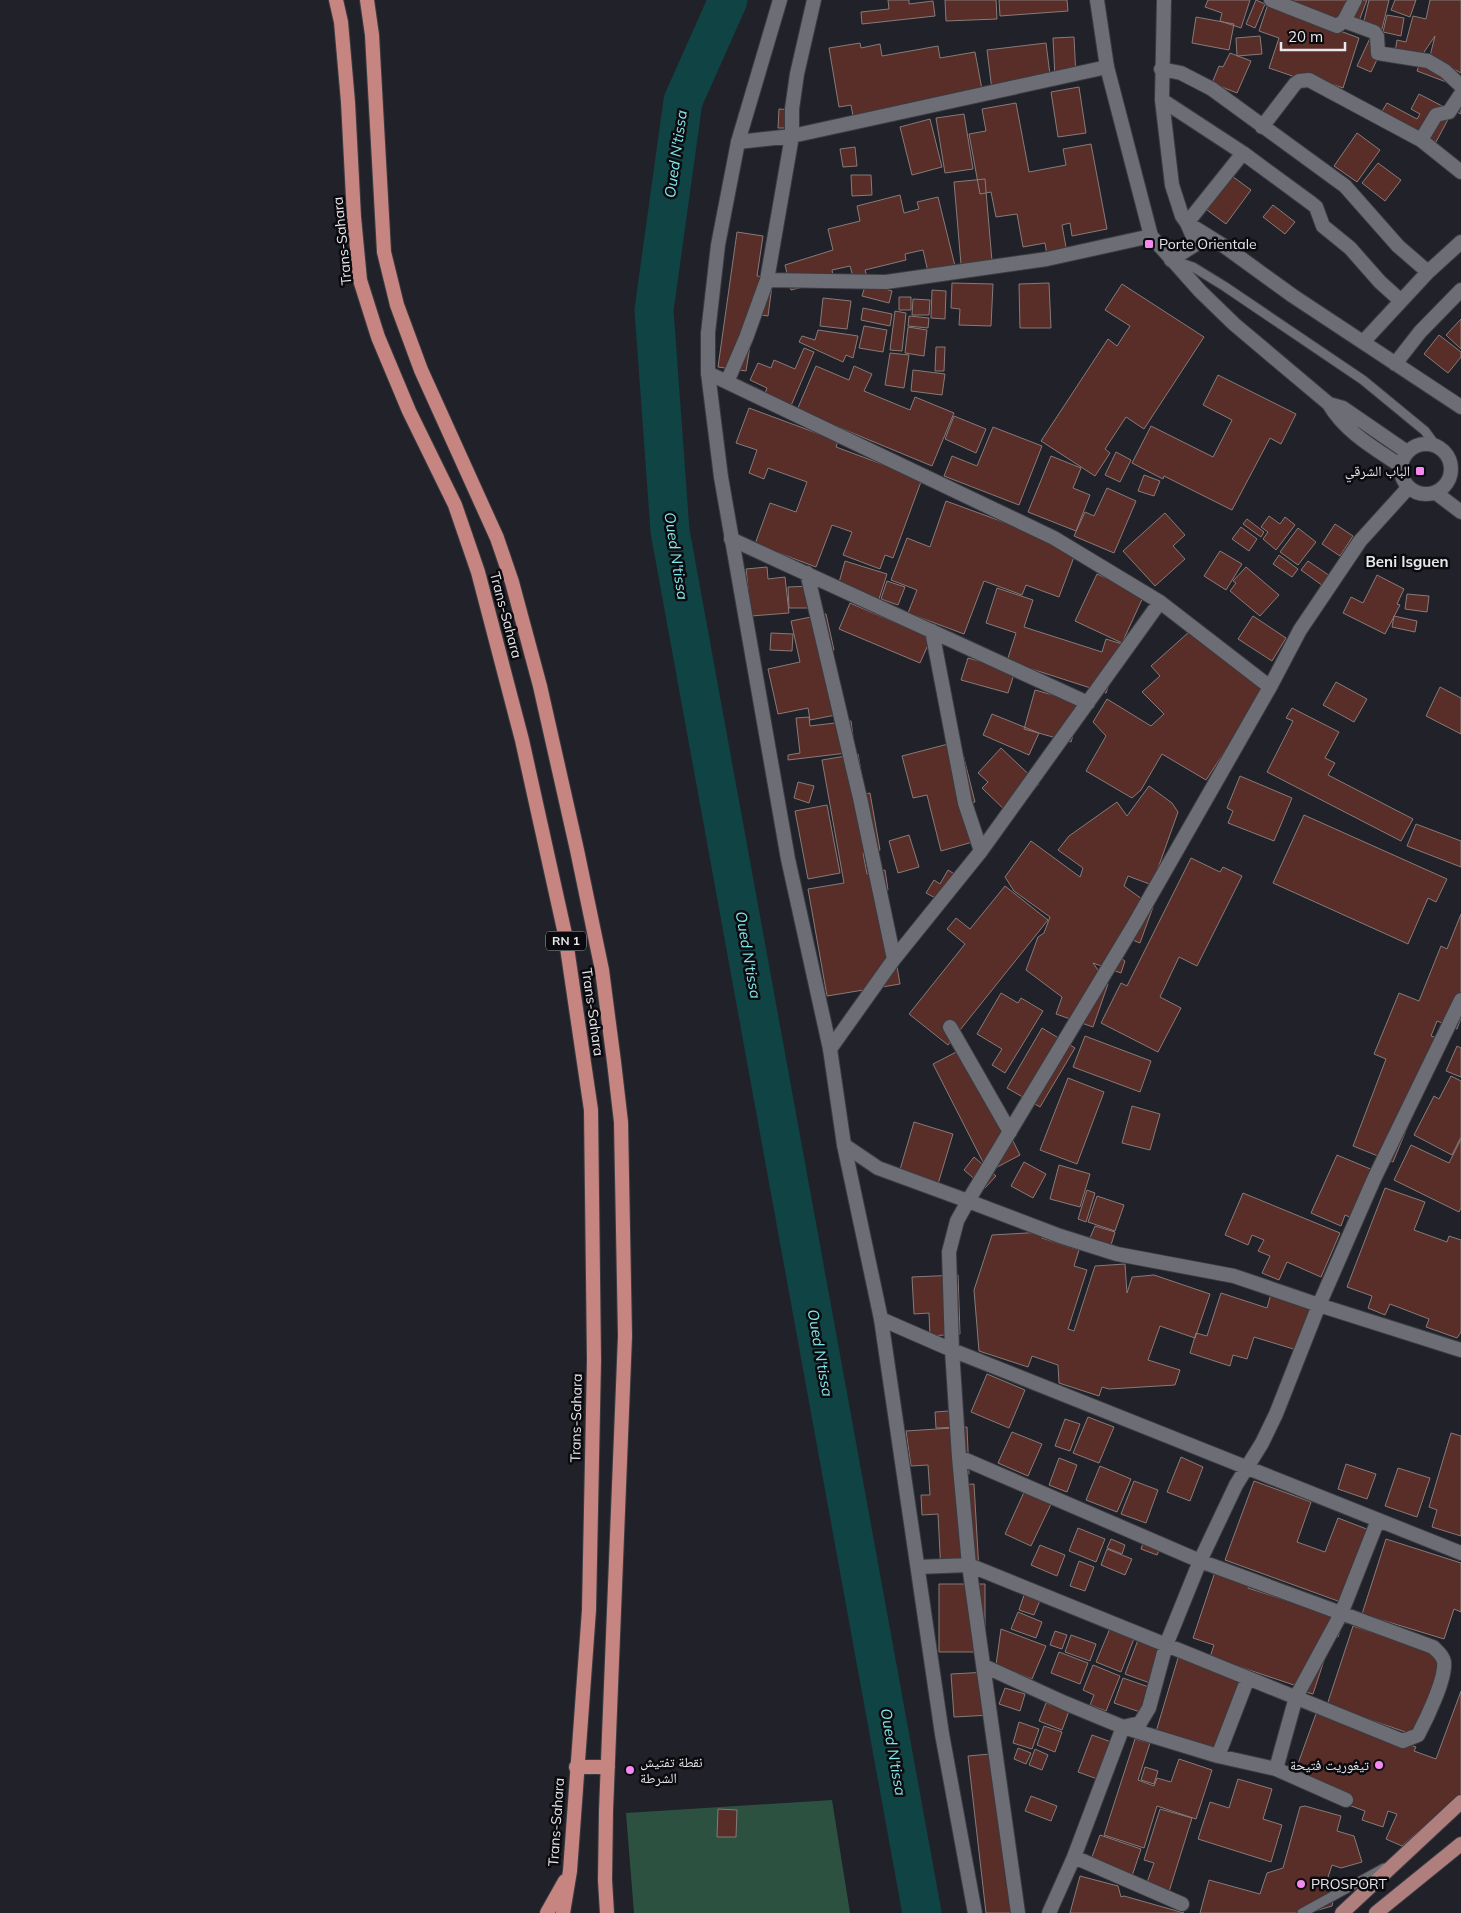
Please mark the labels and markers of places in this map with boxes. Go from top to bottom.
place label: Porte Orientale [1159,235,1257,253]
marker: Porte Orientale [1143,238,1155,250]
place label: الباب الشرقي [1345,462,1410,483]
marker: الباب الشرقي [1414,465,1426,477]
place label: نقطة تفتيش الشرطة [640,1753,703,1787]
place label: تيغوريت فتيحة [1290,1756,1369,1774]
marker: تيغوريت فتيحة [1373,1759,1385,1771]
marker: نقطة تفتيش الشرطة [624,1764,636,1776]
place label: PROSPORT [1311,1875,1387,1893]
marker: PROSPORT [1295,1878,1307,1890]

